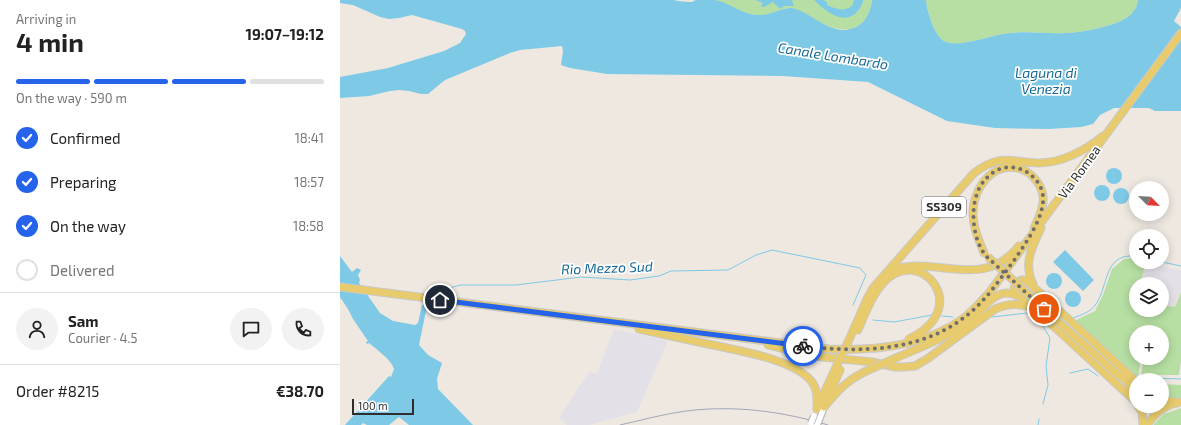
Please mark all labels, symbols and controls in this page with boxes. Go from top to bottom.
text: Arriving in [16,11,76,27]
text: 19:07–19:12 [245,25,324,43]
text: 4 min [16,26,84,57]
water label: Canale Lombardo [777,38,889,73]
water label: Laguna di Venezia [1015,64,1077,97]
text: On the way · 590 m [16,90,127,106]
icon: check [16,127,38,149]
text: Confirmed [50,129,121,147]
text: 18:41 [295,130,324,146]
street label: Via Romea [1054,142,1104,202]
icon: check [16,171,38,193]
text: Preparing [50,173,116,191]
text: 18:57 [294,174,324,190]
north arrow [1129,181,1169,221]
map controls [1129,181,1169,413]
road number: SS309 [922,197,966,217]
icon: check [16,215,38,237]
text: On the way [50,217,126,235]
text: 18:58 [293,218,324,234]
button: locate [1129,229,1169,269]
water label: Rio Mezzo Sud [561,257,653,278]
text: Delivered [50,261,115,279]
button: layers [1129,277,1169,317]
pin [423,283,457,317]
icon: home [429,289,451,311]
pin [1027,292,1061,326]
icon: bag [1033,298,1055,320]
button: person [16,308,58,350]
button: chat [230,308,272,350]
button: phone [282,308,324,350]
text: Sam [68,312,99,330]
button: + [1129,325,1169,365]
courier [783,326,823,366]
text: Courier · 4.5 [68,330,137,346]
icon: bike [792,335,814,357]
button: − [1129,373,1169,413]
text: Order #8215 [16,382,99,400]
text: €38.70 [276,382,324,400]
scale bar [352,397,414,416]
text: 100 m [358,399,388,412]

